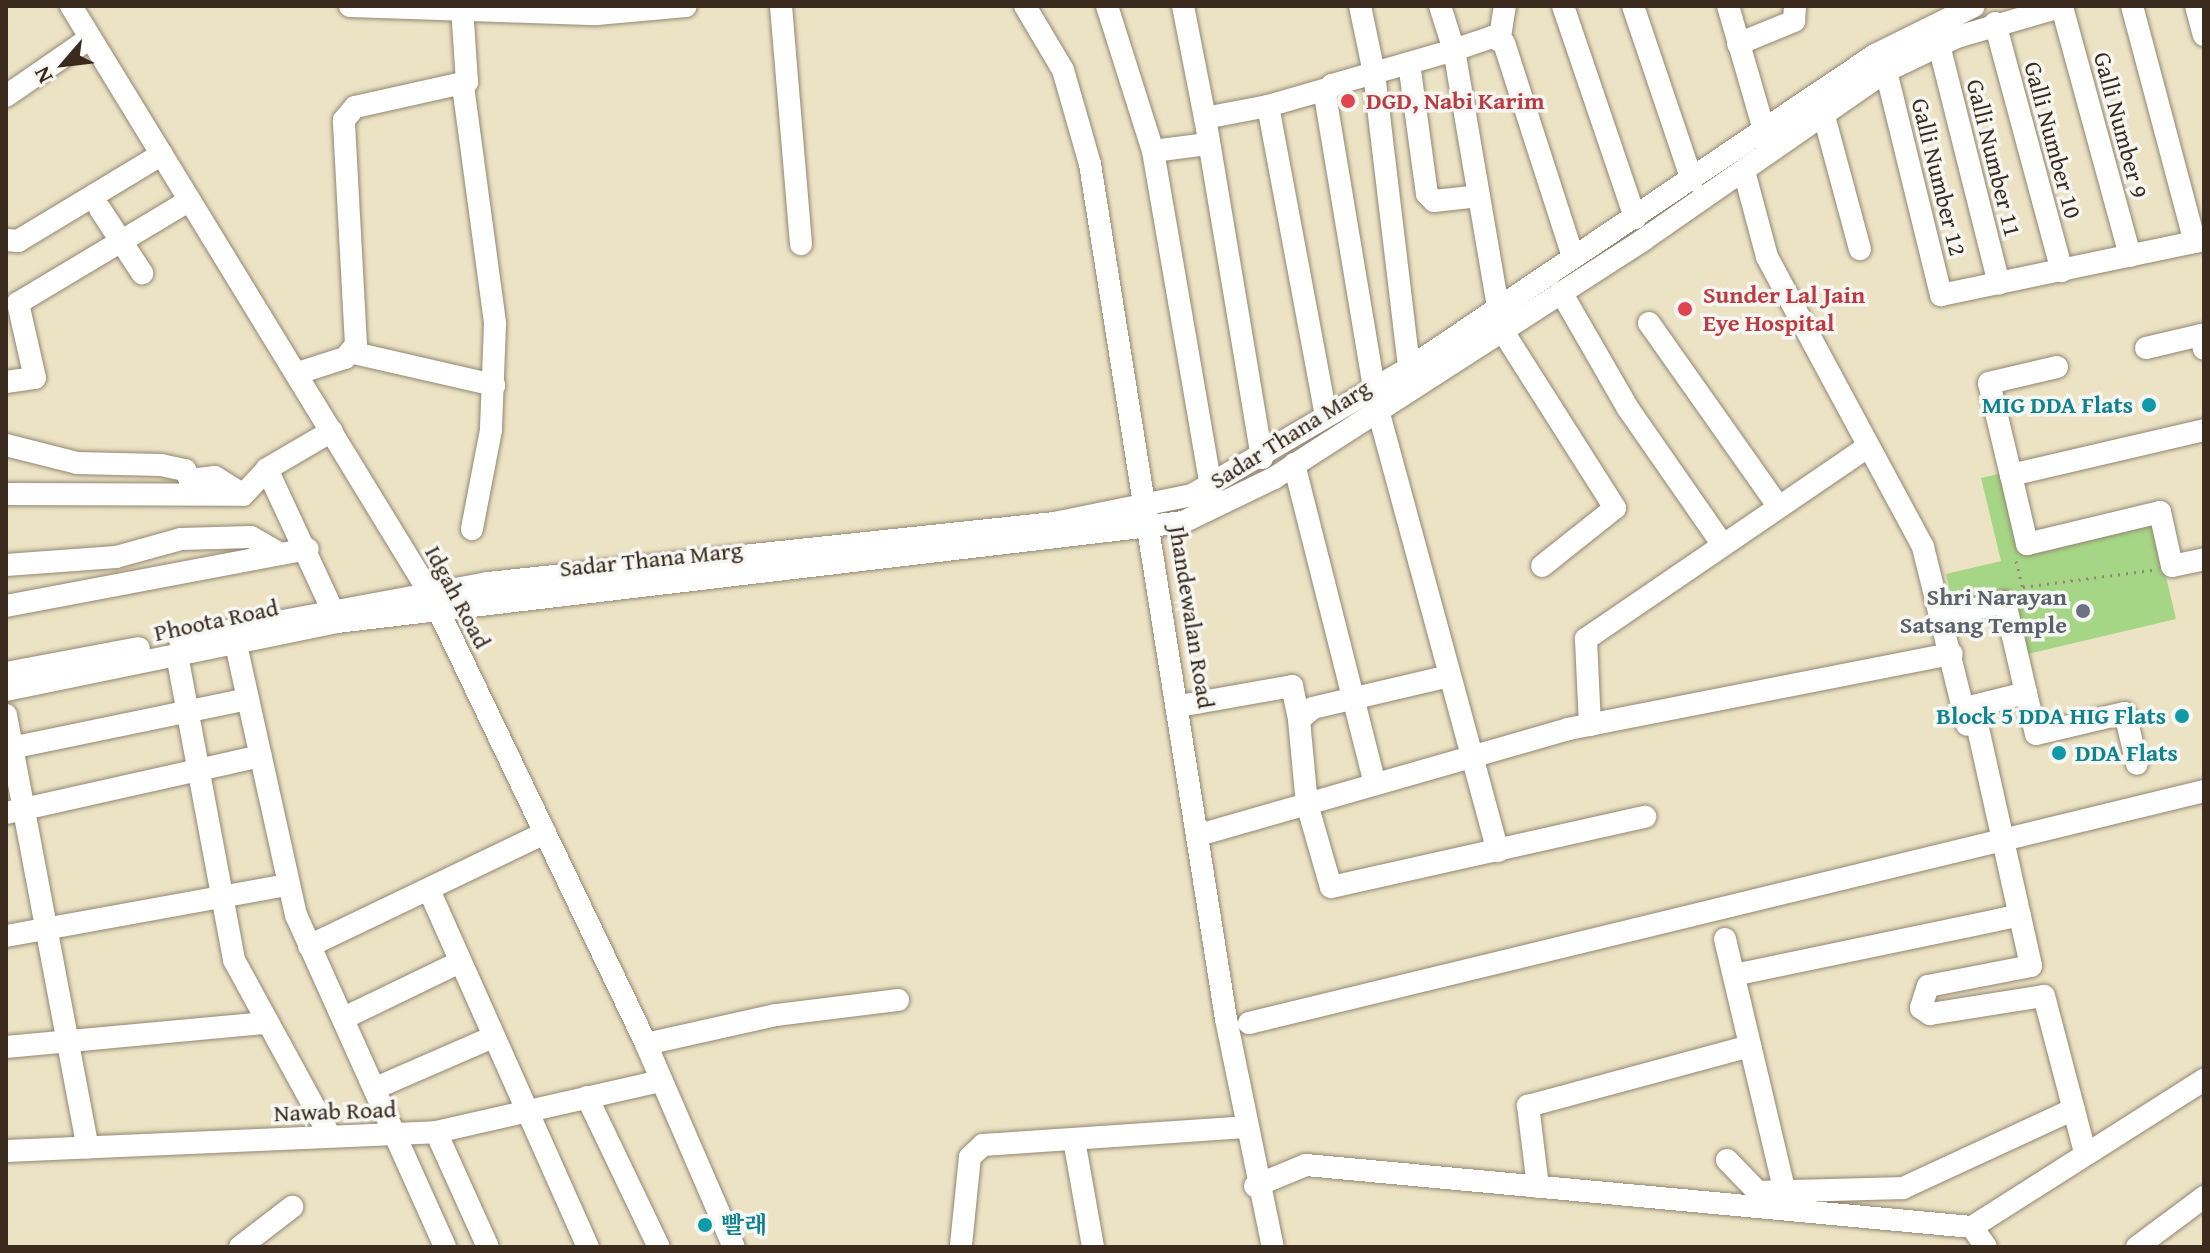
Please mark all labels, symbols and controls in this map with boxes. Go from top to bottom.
north arrow [24,24,104,104]
street label: Galli Number 9 [2088,49,2154,201]
street label: Galli Number 10 [2018,58,2088,222]
text: N [25,61,60,89]
street label: Galli Number 11 [1961,76,2027,240]
place label: DGD, Nabi Karim [1366,87,1545,115]
marker: DGD, Nabi Karim [1337,90,1359,112]
street label: Galli Number 12 [1906,95,1972,259]
place label: Sunder Lal Jain Eye Hospital [1703,281,1865,337]
marker: Sunder Lal Jain Eye Hospital [1674,298,1696,320]
street label: Sadar Thana Marg [1205,373,1375,495]
place label: MIG DDA Flats [1982,391,2133,419]
marker: MIG DDA Flats [2140,396,2158,414]
street label: Jhandewalan Road [1163,523,1221,711]
street label: Sadar Thana Marg [558,535,744,583]
street label: Idgah Road [419,541,497,653]
place label: Shri Narayan Satsang Temple [1900,583,2067,639]
street label: Phoota Road [151,593,281,647]
marker: Shri Narayan Satsang Temple [2074,602,2092,620]
place label: Block 5 DDA HIG Flats [1936,702,2166,730]
marker: Block 5 DDA HIG Flats [2173,707,2191,725]
place label: DDA Flats [2075,739,2178,767]
marker: DDA Flats [2050,744,2068,762]
street label: Nawab Road [273,1094,397,1128]
place label: 빨래 [721,1211,767,1239]
marker: 빨래 [696,1216,714,1234]

